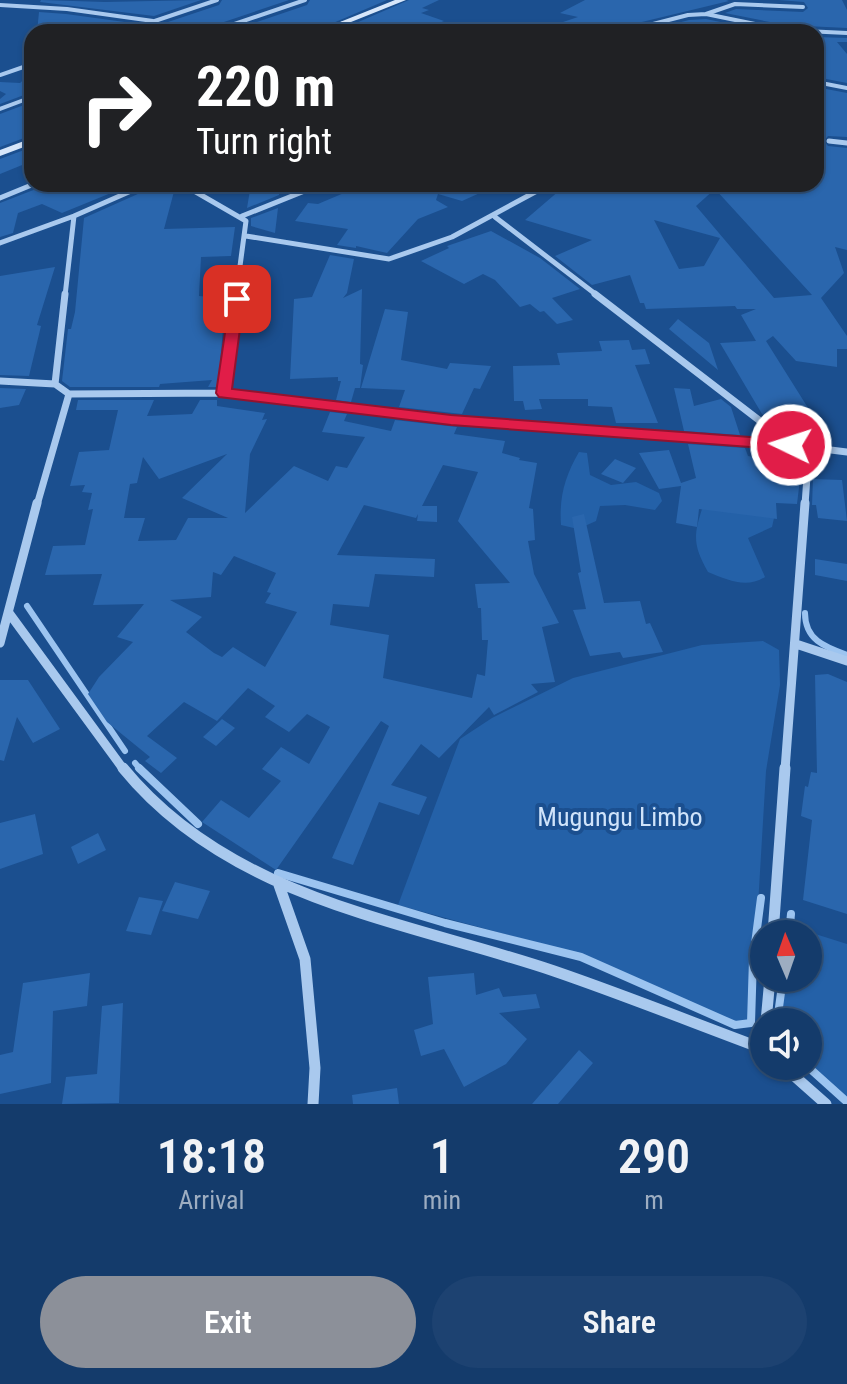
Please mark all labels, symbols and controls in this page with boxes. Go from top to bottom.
text: 220 m [196,54,335,120]
icon: right [64,56,168,160]
text: Turn right [196,121,332,163]
pin [203,265,271,333]
icon: arrive [215,277,259,321]
position arrow [749,403,833,487]
park label: Mugungu Limbo [537,802,703,832]
north arrow [750,920,822,992]
map controls [750,920,822,1080]
button: sound [750,1008,822,1080]
text: 18:18 [157,1128,266,1185]
text: 1 [430,1128,454,1185]
text: 290 [618,1128,690,1185]
text: Arrival [178,1185,245,1215]
text: min [423,1185,461,1215]
text: m [644,1185,664,1215]
button: Exit [40,1276,416,1368]
button: Share [432,1276,807,1368]

